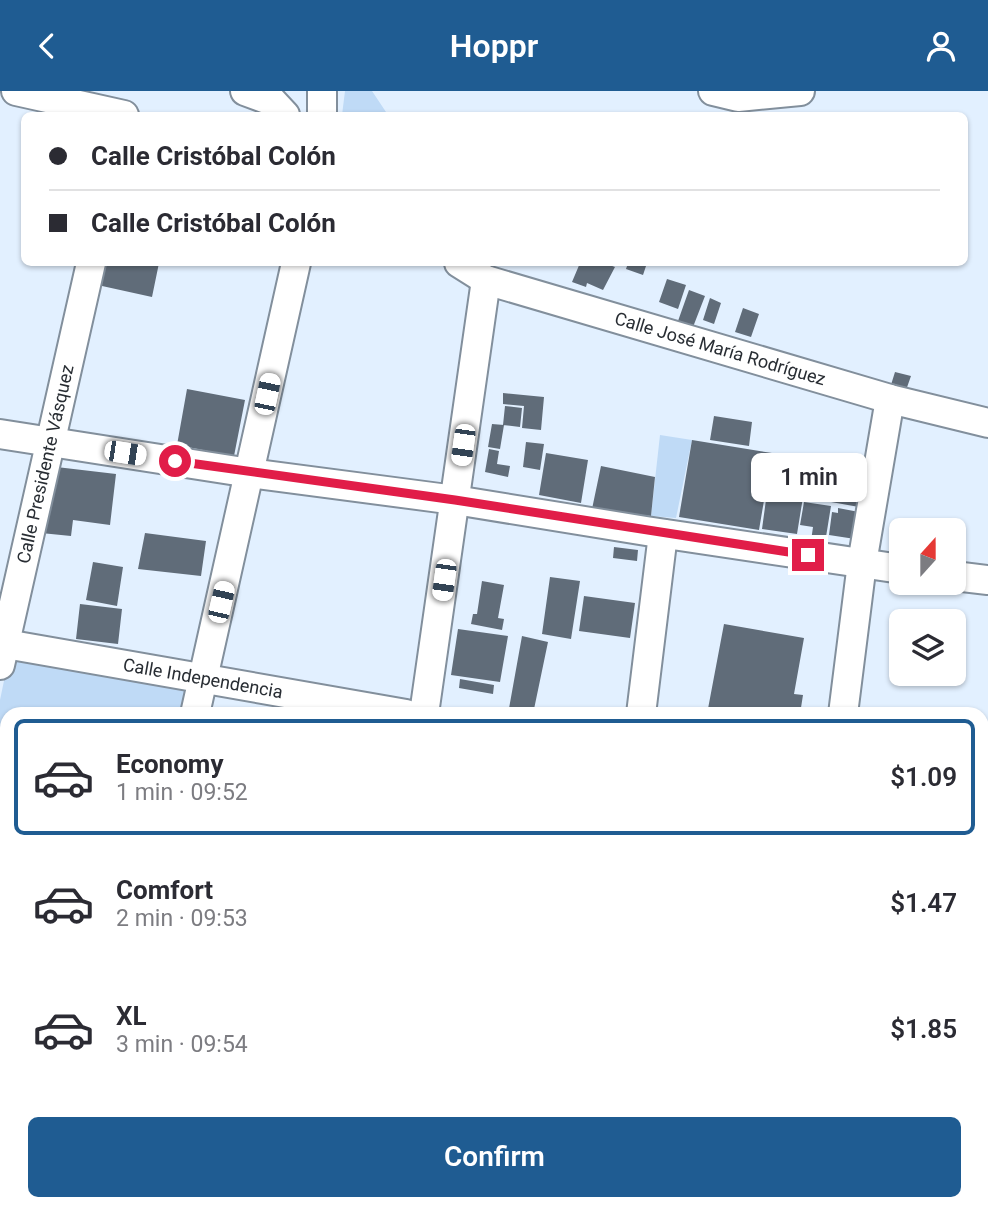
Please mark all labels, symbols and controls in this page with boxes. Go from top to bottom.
icon: back [28,27,66,65]
text: Hoppr [450,27,538,65]
icon: person [922,27,960,65]
text: Calle Cristóbal Colón [91,141,336,171]
text: Calle Cristóbal Colón [91,208,336,238]
street label: Calle José María Rodríguez [612,308,828,389]
street label: Calle Presidente Vásquez [12,362,78,565]
car [253,371,282,417]
car [450,423,477,467]
car [103,439,148,467]
route start [159,445,191,477]
callout: 1 min [750,454,866,503]
text: 1 min [780,464,838,491]
north arrow [889,518,966,595]
map controls [889,518,966,686]
route end [792,539,824,571]
car [431,558,458,602]
car [207,579,236,625]
button: layers [889,609,966,686]
street label: Calle Independencia [122,654,284,702]
icon: car [32,746,95,809]
text: Economy [116,749,223,779]
text: $1.09 [890,762,957,792]
text: 1 min · 09:52 [116,779,248,806]
icon: car [32,872,95,935]
text: Comfort [116,875,213,905]
text: $1.47 [890,888,957,918]
text: 2 min · 09:53 [116,905,248,932]
icon: car [32,998,95,1061]
text: XL [116,1001,147,1031]
text: $1.85 [890,1014,957,1044]
text: 3 min · 09:54 [116,1031,248,1058]
button: Confirm [28,1117,961,1197]

